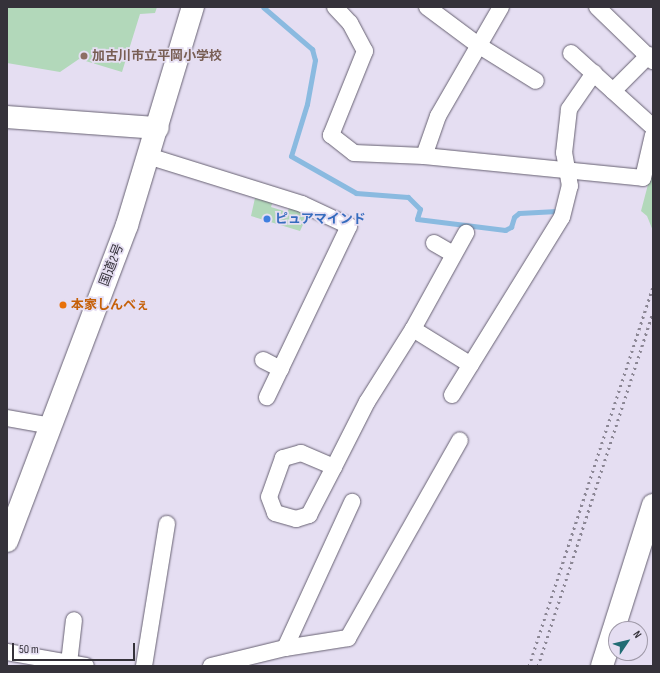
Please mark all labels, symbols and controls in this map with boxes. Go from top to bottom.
place label: 加古川市立平岡小学校 [92,48,222,64]
marker: 加古川市立平岡小学校 [79,51,89,61]
place label: ピュアマインド [275,211,366,227]
marker: ピュアマインド [262,214,272,224]
street label: 国道2号 [97,241,127,289]
place label: 本家しんべぇ [71,297,149,313]
marker: 本家しんべぇ [58,300,68,310]
north arrow [608,621,648,661]
text: N [630,628,644,641]
scale bar [14,635,137,661]
text: 50 m [19,642,39,657]

